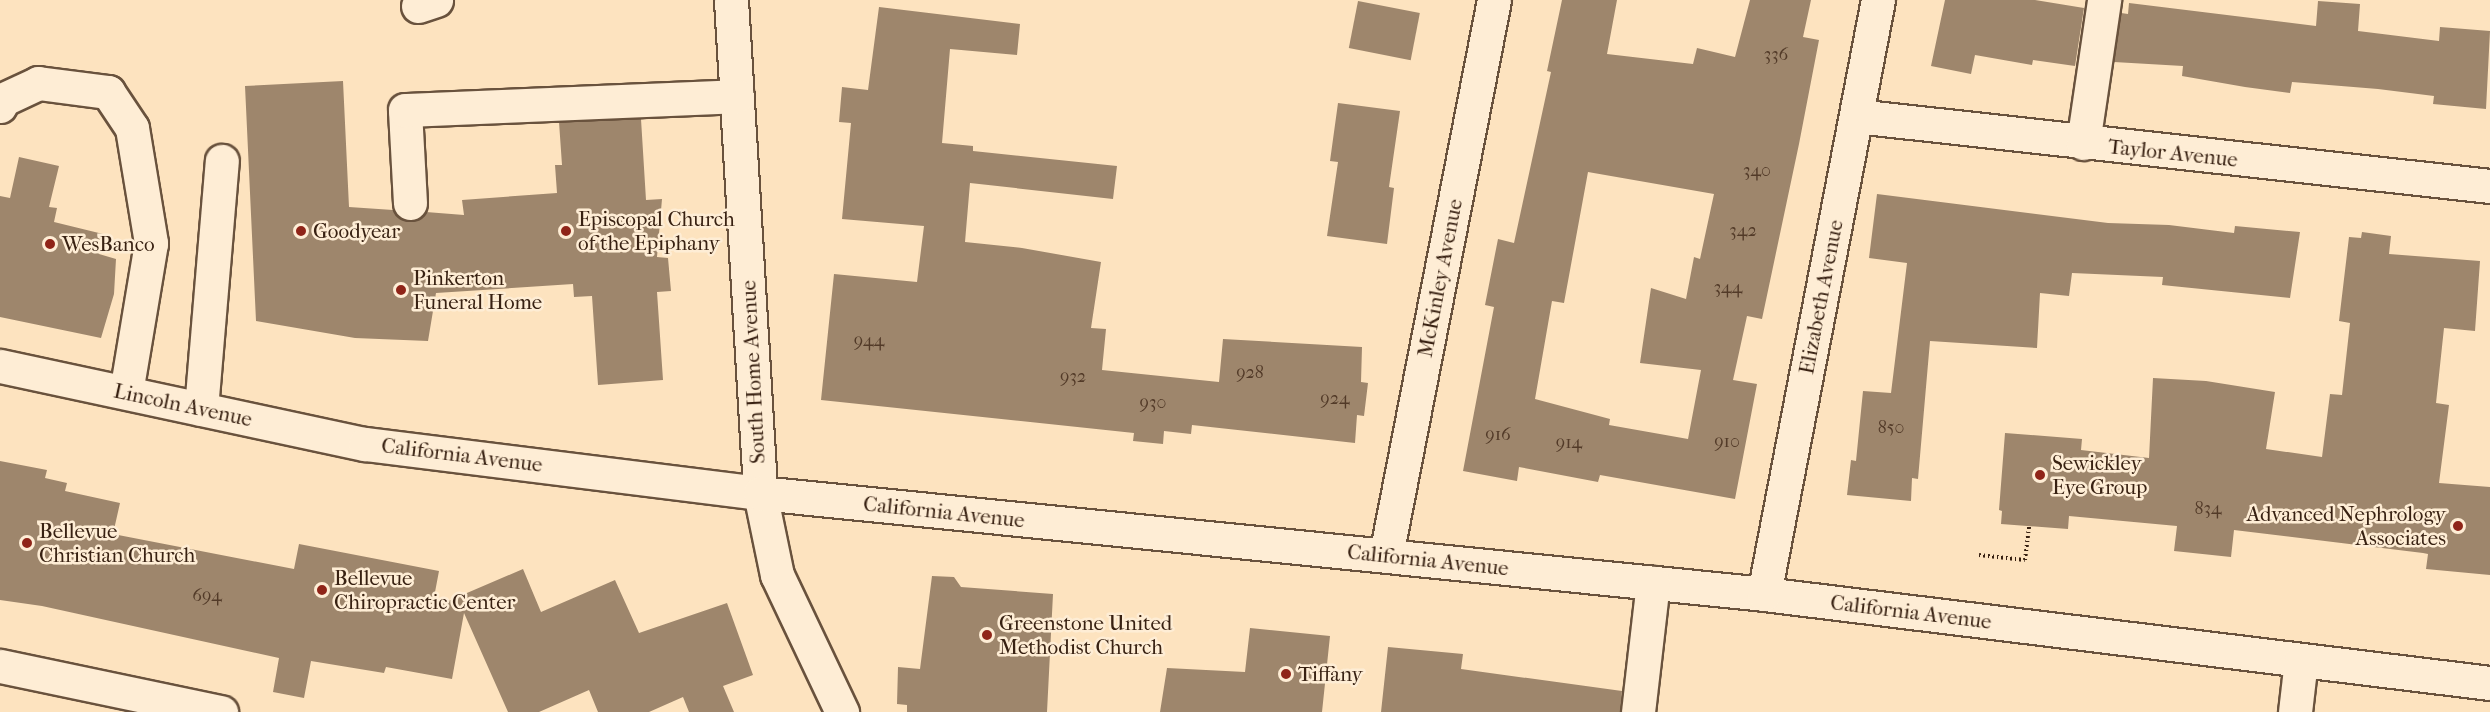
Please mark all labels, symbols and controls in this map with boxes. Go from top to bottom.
house number: 336 [1764,44,1788,66]
street label: Taylor Avenue [2107,134,2239,172]
house number: 340 [1743,160,1771,182]
street label: McKinley Avenue [1412,197,1468,359]
place label: Episcopal Church of the Epiphany [578,206,735,256]
place label: Goodyear [313,218,400,244]
street label: Elizabeth Avenue [1794,218,1848,376]
house number: 342 [1729,220,1757,242]
marker: Goodyear [294,224,308,238]
marker: Episcopal Church of the Epiphany [559,224,573,238]
place label: WesBanco [62,231,155,257]
marker: WesBanco [43,237,57,251]
place label: Pinkerton Funeral Home [413,265,542,315]
house number: 344 [1714,277,1742,299]
street label: South Home Avenue [736,280,770,464]
marker: Pinkerton Funeral Home [394,283,408,297]
house number: 944 [854,330,884,352]
house number: 928 [1236,362,1264,384]
house number: 932 [1060,366,1086,388]
street label: Lincoln Avenue [111,378,255,432]
house number: 924 [1320,388,1350,410]
house number: 930 [1140,392,1166,414]
house number: 850 [1878,417,1904,439]
house number: 916 [1485,424,1511,446]
house number: 910 [1714,431,1740,453]
house number: 914 [1556,432,1582,454]
street label: California Avenue [380,433,544,477]
place label: Sewickley Eye Group [2052,450,2147,500]
marker: Sewickley Eye Group [2033,468,2047,482]
street label: California Avenue [862,491,1026,533]
house number: 834 [2194,498,2222,520]
place label: Advanced Nephrology Associates [2246,501,2446,551]
place label: Bellevue Christian Church [39,518,195,568]
marker: Advanced Nephrology Associates [2451,519,2465,533]
marker: Bellevue Christian Church [20,536,34,550]
street label: California Avenue [1346,539,1510,581]
place label: Bellevue Chiropractic Center [334,565,515,615]
marker: Bellevue Chiropractic Center [315,583,329,597]
house number: 694 [192,585,222,607]
street label: California Avenue [1829,590,1993,634]
place label: Greenstone United Methodist Church [999,610,1172,660]
marker: Greenstone United Methodist Church [980,628,994,642]
place label: Tiffany [1298,661,1363,687]
marker: Tiffany [1279,667,1293,681]

